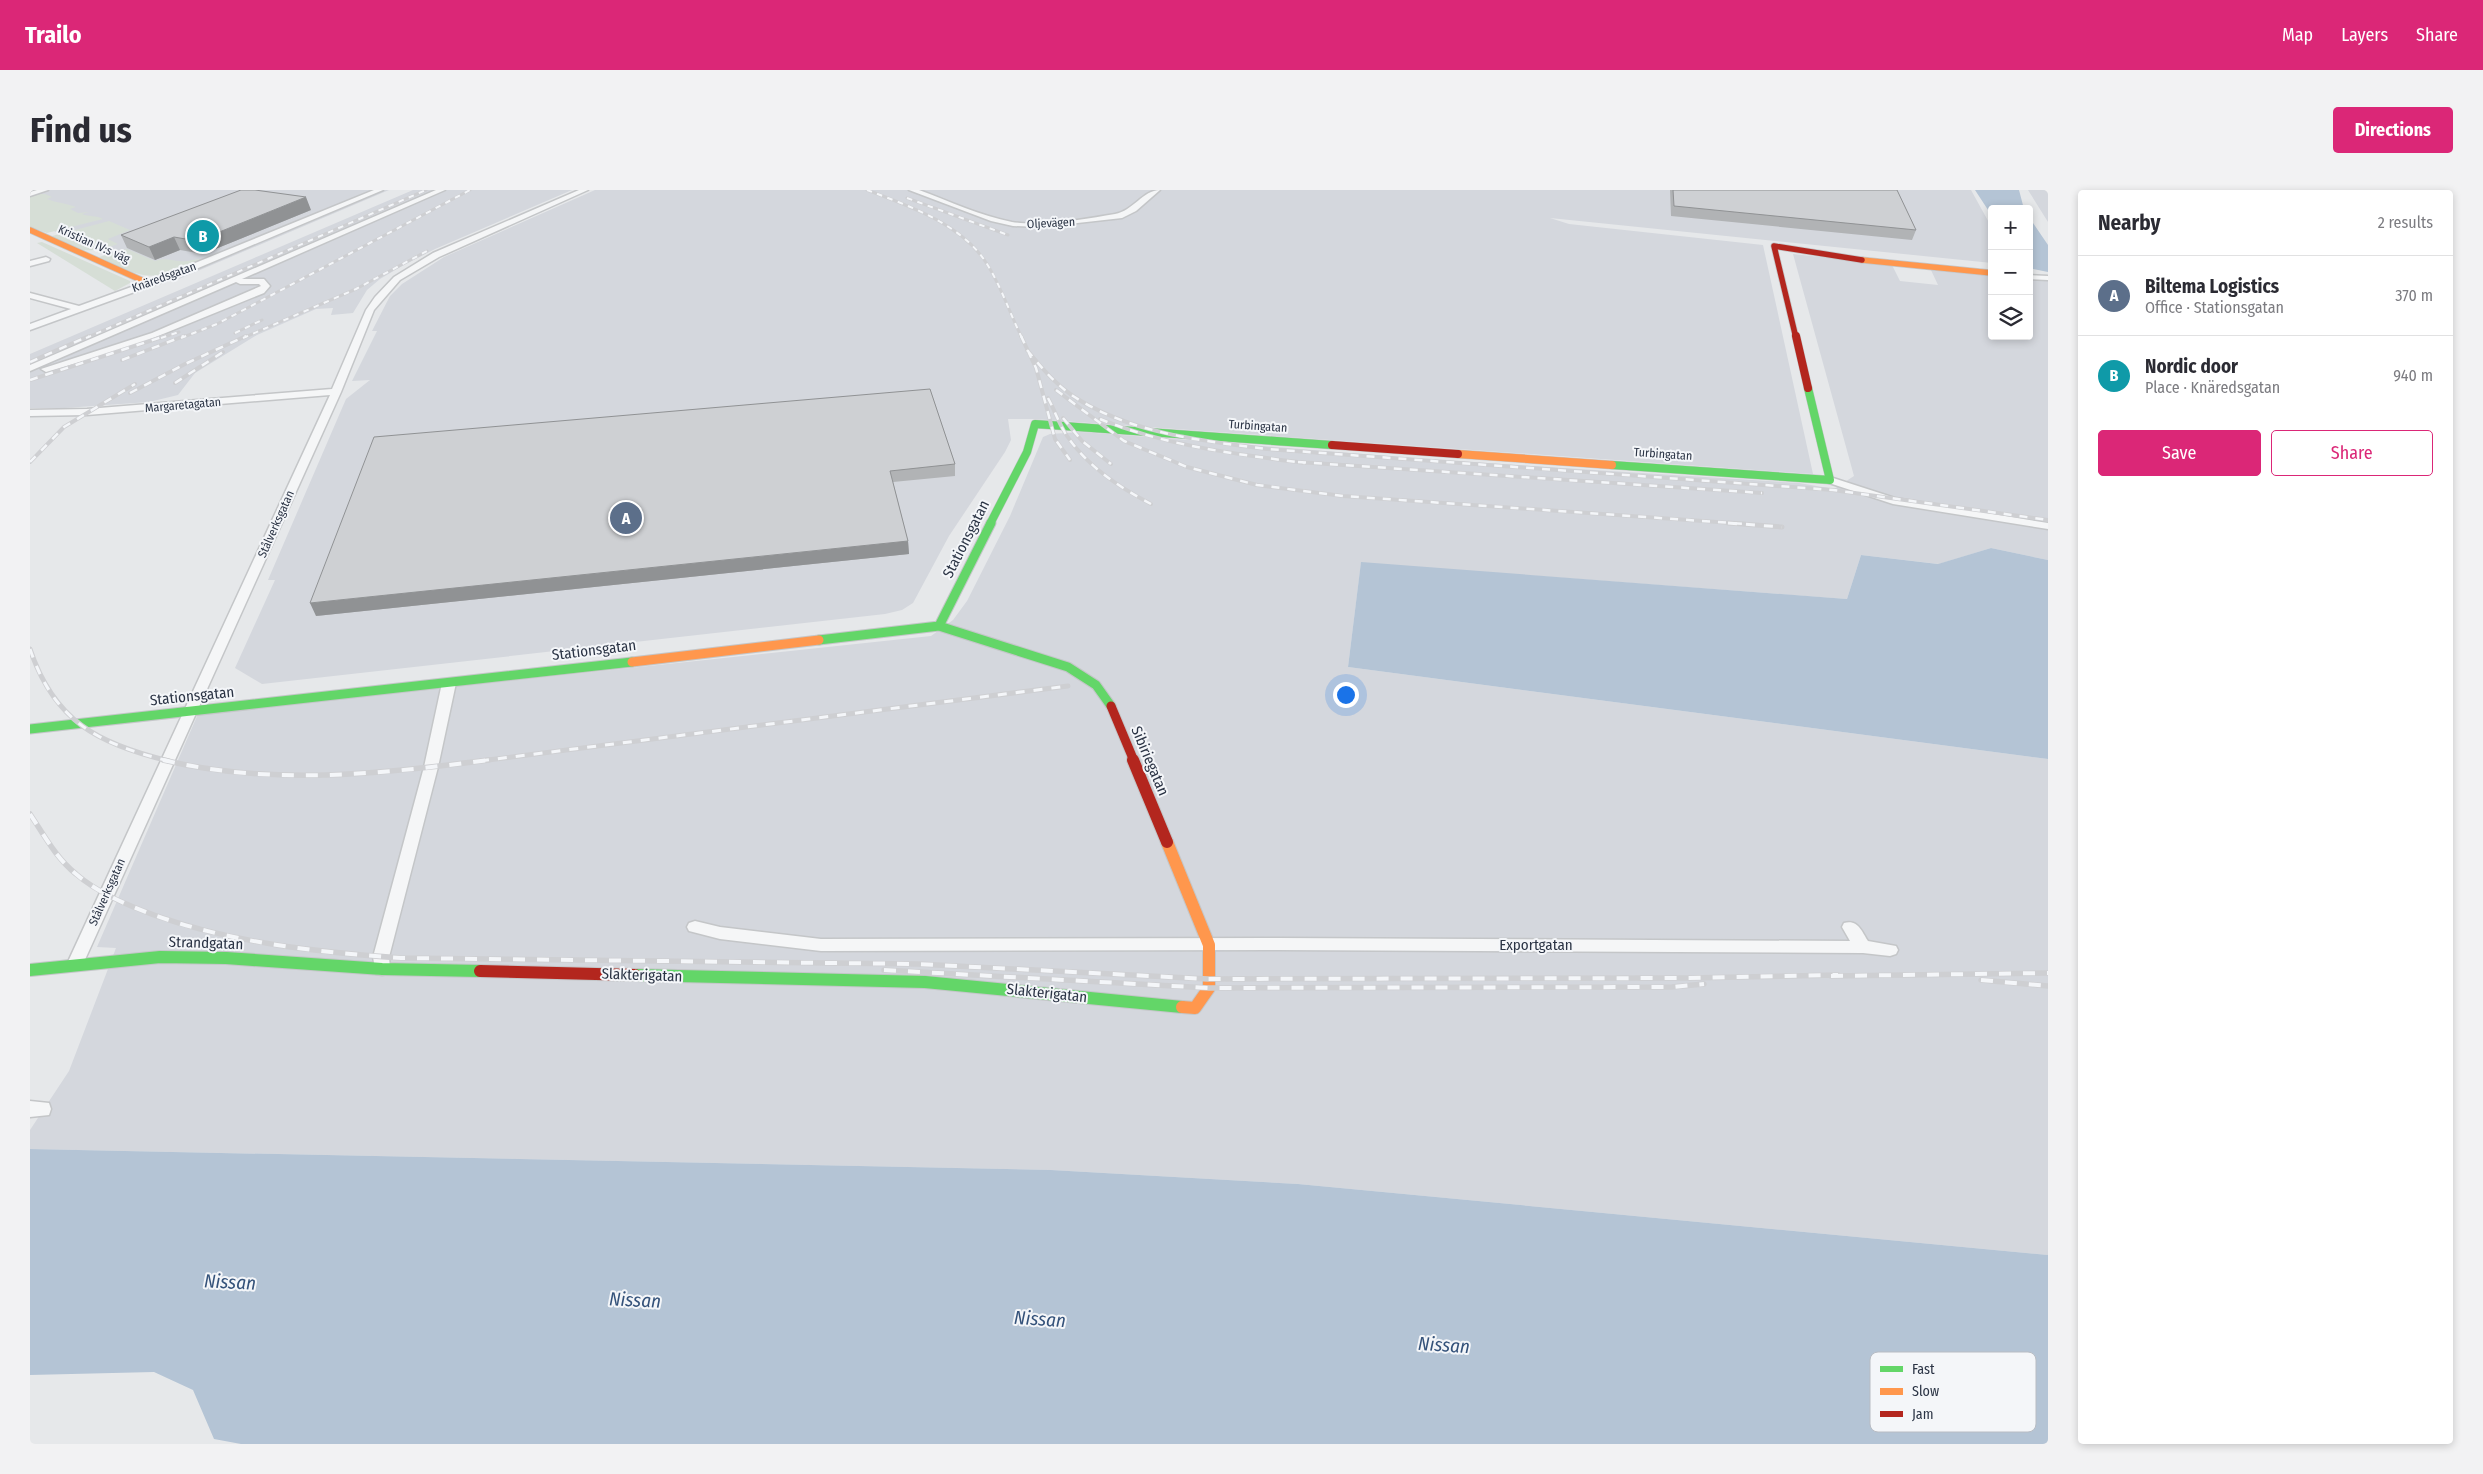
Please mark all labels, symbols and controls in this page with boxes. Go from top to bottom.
text: Trailo [25,21,82,49]
text: Map [2282,24,2313,46]
text: Layers [2341,24,2388,46]
text: Share [2416,24,2458,46]
button: Directions [2333,107,2453,153]
text: Find us [30,109,132,151]
map controls [1988,205,2033,340]
button: + [1988,205,2033,250]
text: Nearby [2098,210,2160,236]
text: 2 results [2378,213,2433,232]
street label: Oljevägen [1027,215,1075,231]
pin: B [187,217,219,255]
street label: Kristian IV:s väg [56,222,132,266]
button: − [1988,250,2033,295]
street label: Knäredsgatan [130,259,198,295]
text: Biltema Logistics [2145,275,2279,298]
text: A [2110,286,2118,305]
text: 370 m [2395,286,2433,305]
button: layers [1988,295,2033,340]
text: Office · Stationsgatan [2145,298,2284,317]
text: Nordic door [2145,355,2238,378]
text: B [2110,366,2118,385]
text: 940 m [2393,366,2433,385]
text: Place · Knäredsgatan [2145,378,2280,397]
street label: Margaretagatan [144,395,222,415]
street label: Turbingatan [1228,417,1288,435]
button: Save [2098,430,2261,476]
button: Share [2271,430,2433,476]
street label: Turbingatan [1633,445,1693,463]
street label: Stålverksgatan [255,488,297,560]
street label: Stationsgatan [939,497,993,581]
pin: A [610,499,642,537]
street label: Stationsgatan [551,636,637,664]
your location [1333,682,1359,708]
street label: Stationsgatan [149,683,235,709]
street label: Sibiriegatan [1127,724,1173,798]
street label: Stålverksgatan [86,856,128,928]
street label: Strandgatan [168,933,244,953]
street label: Exportgatan [1499,936,1573,954]
street label: Slakterigatan [601,965,683,985]
street label: Slakterigatan [1006,980,1088,1006]
water label: Nissan [203,1269,257,1295]
water label: Nissan [608,1287,662,1313]
water label: Nissan [1013,1306,1067,1332]
water label: Nissan [1417,1332,1471,1358]
legend [1870,1352,2036,1432]
text: Fast [1912,1361,1935,1378]
text: Slow [1912,1383,1939,1400]
text: Jam [1912,1406,1933,1423]

